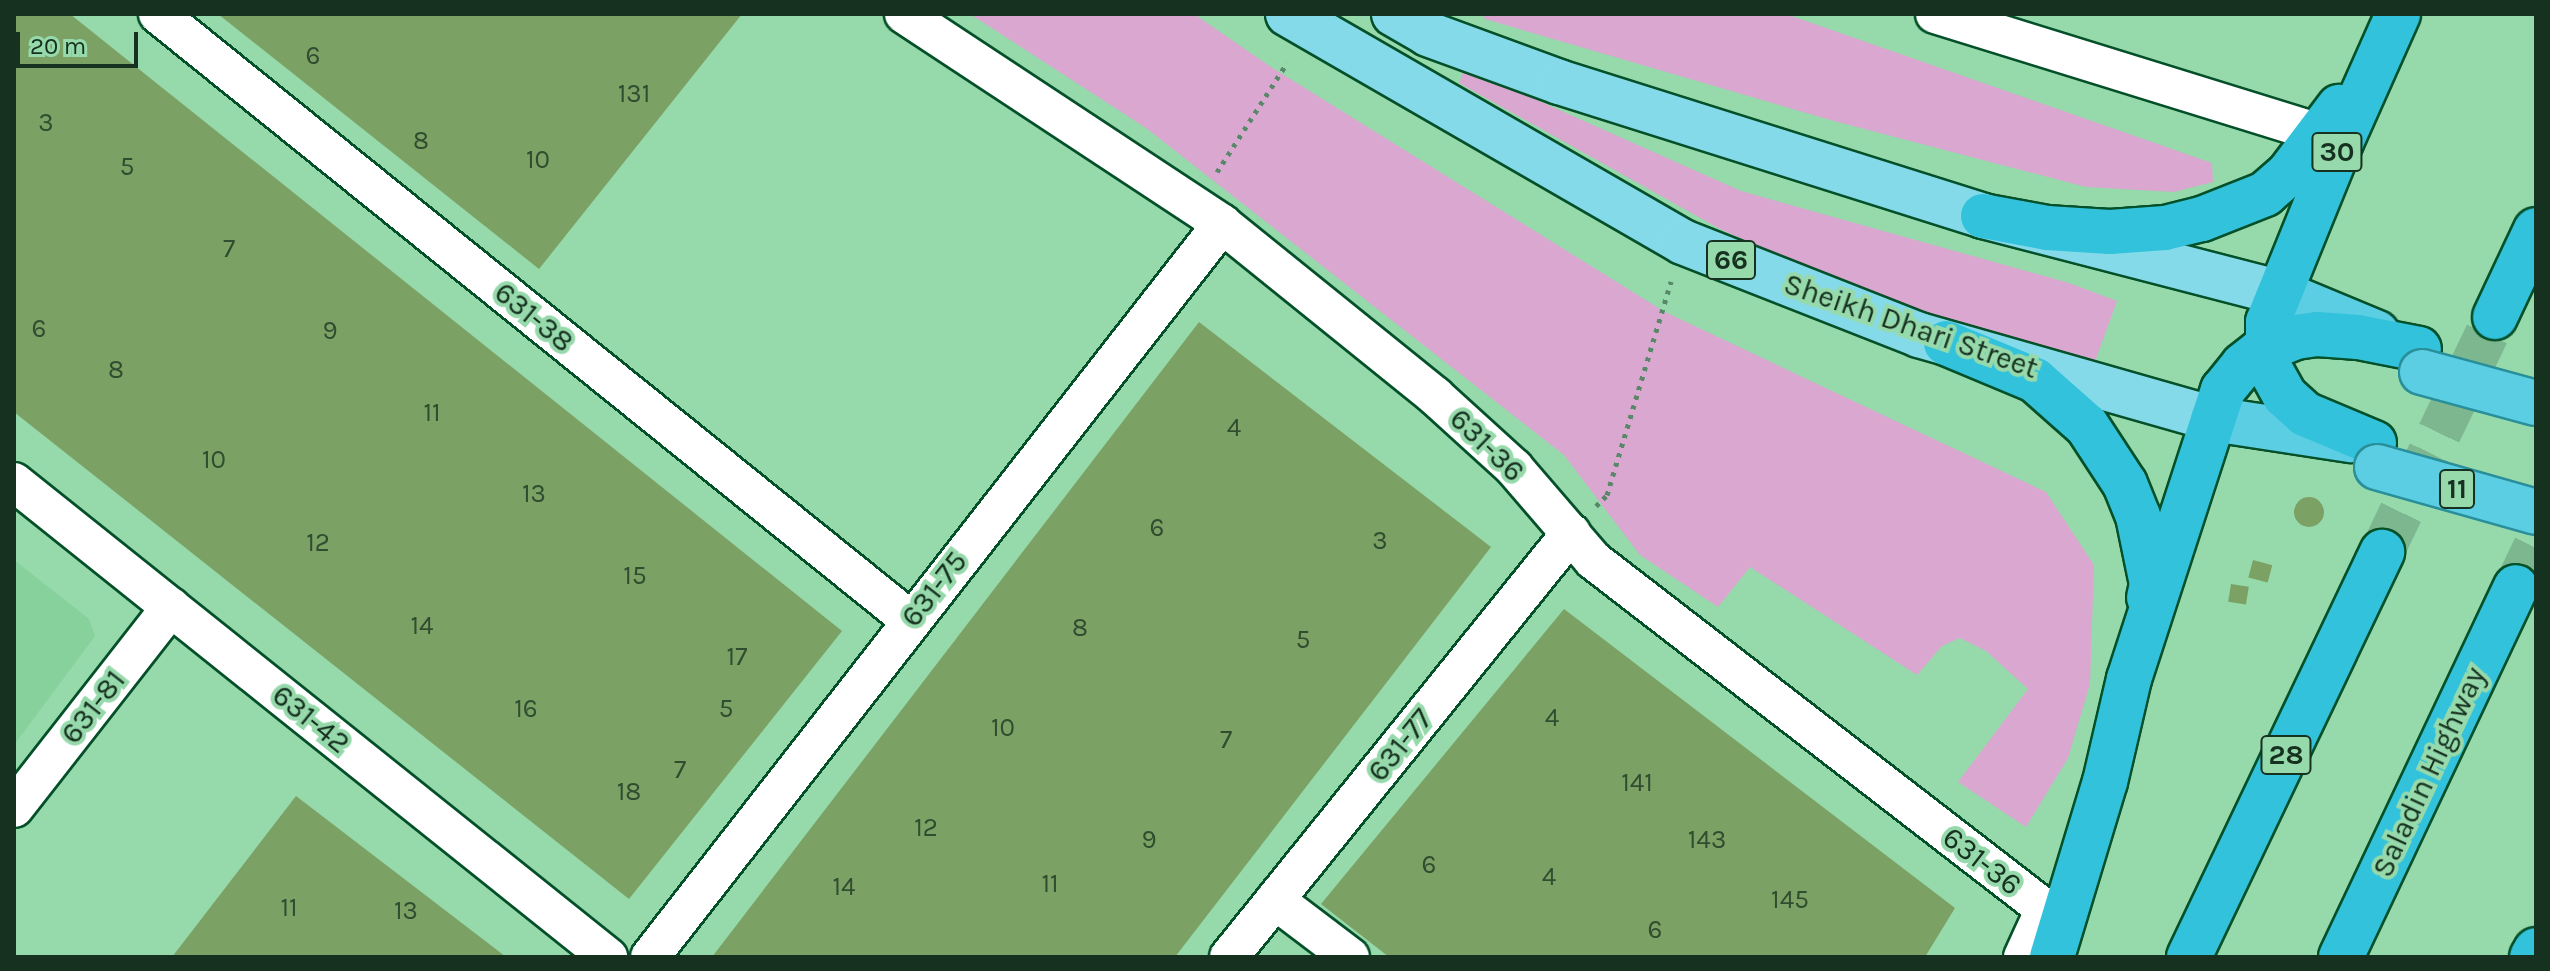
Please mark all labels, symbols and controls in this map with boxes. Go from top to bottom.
scale bar [20,16,142,66]
text: 20 m [30,32,86,60]
house number: 6 [306,40,320,72]
house number: 131 [618,78,650,110]
house number: 3 [38,107,54,139]
house number: 8 [413,125,429,157]
road number: 30 [2311,128,2363,176]
house number: 10 [526,144,550,176]
house number: 5 [120,151,134,183]
house number: 7 [223,233,235,265]
road number: 66 [1705,236,1757,284]
street label: Sheikh Dhari Street [1779,266,2043,386]
street label: 631-38 [487,274,581,360]
house number: 6 [32,313,46,345]
house number: 9 [322,315,338,347]
house number: 8 [108,354,124,386]
house number: 11 [423,397,441,429]
street label: 631-36 [1442,401,1532,489]
house number: 4 [1227,412,1241,444]
house number: 10 [202,444,226,476]
road number: 11 [2439,465,2475,513]
house number: 13 [522,478,546,510]
house number: 6 [1150,512,1164,544]
house number: 3 [1372,525,1388,557]
house number: 12 [306,527,330,559]
street label: 631-75 [893,544,975,634]
house number: 15 [623,560,647,592]
house number: 14 [410,610,434,642]
house number: 8 [1072,612,1088,644]
house number: 5 [1296,624,1310,656]
house number: 17 [727,641,747,673]
street label: Saladin Highway [2365,661,2493,883]
street label: 631-81 [53,663,133,751]
street label: 631-42 [265,677,357,761]
house number: 16 [514,693,538,725]
house number: 5 [719,693,733,725]
street label: 631-77 [1360,701,1440,789]
house number: 4 [1545,702,1559,734]
house number: 10 [991,712,1015,744]
house number: 7 [1220,724,1232,756]
road number: 28 [2260,731,2312,779]
house number: 7 [674,754,686,786]
house number: 141 [1621,767,1653,799]
house number: 18 [617,776,641,808]
house number: 12 [914,812,938,844]
street label: 631-36 [1935,819,2029,903]
house number: 9 [1141,824,1157,856]
house number: 143 [1688,824,1726,856]
house number: 6 [1422,849,1436,881]
house number: 4 [1542,861,1556,893]
house number: 11 [1041,868,1059,900]
house number: 14 [832,871,856,903]
house number: 145 [1771,884,1809,916]
house number: 11 [280,892,298,924]
house number: 13 [394,895,418,927]
house number: 6 [1648,914,1662,946]

